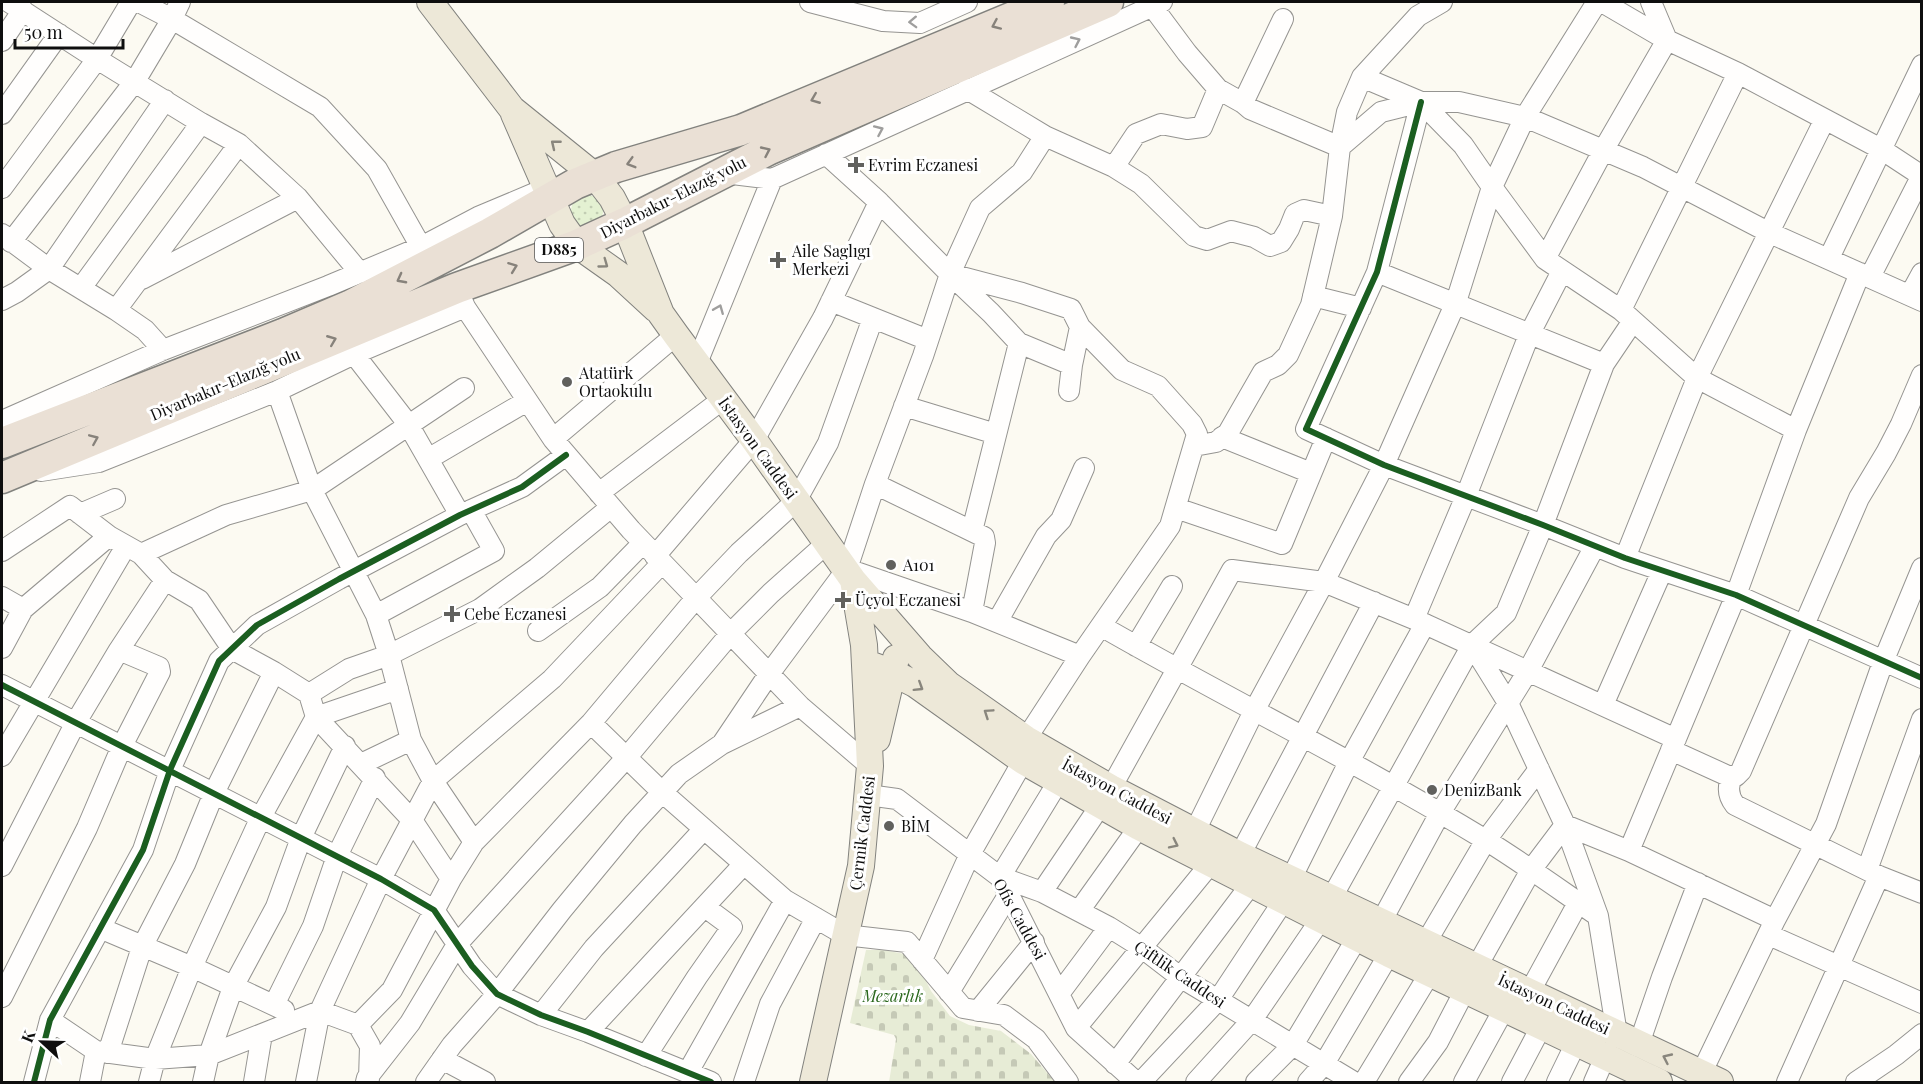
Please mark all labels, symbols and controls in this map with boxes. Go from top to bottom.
scale bar [15,12,123,50]
one-way arrow [909,15,918,28]
one-way arrow [991,18,1002,30]
text: 50 m [24,20,63,44]
one-way arrow [1069,37,1080,49]
one-way arrow [811,92,822,104]
one-way arrow [872,125,883,137]
one-way arrow [551,140,562,151]
one-way arrow [760,146,771,158]
street label: Diyarbakır-Elazığ yolu [596,151,749,242]
place label: Evrim Eczanesi [868,154,978,175]
one-way arrow [626,156,637,168]
marker: Evrim Eczanesi [849,158,863,172]
road number: D885 [535,238,583,262]
place label: Aile Saglıgı Merkezi [791,240,871,279]
marker: Aile Saglıgı Merkezi [769,251,787,269]
one-way arrow [597,257,608,268]
one-way arrow [507,262,518,274]
one-way arrow [397,272,408,283]
one-way arrow [712,304,724,315]
one-way arrow [326,335,337,347]
street label: Diyarbakır-Elazığ yolu [147,342,303,425]
place label: Atatürk Ortaokulu [578,362,652,401]
marker: Atatürk Ortaokulu [560,375,574,389]
street label: İstasyon Caddesi [714,393,803,503]
one-way arrow [88,434,99,446]
place label: A101 [902,554,935,575]
marker: A101 [884,558,898,572]
place label: Üçyol Eczanesi [855,589,961,610]
marker: Üçyol Eczanesi [836,593,850,607]
place label: Cebe Eczanesi [464,603,567,624]
marker: Cebe Eczanesi [445,607,459,621]
one-way arrow [912,680,923,691]
one-way arrow [984,709,995,720]
street label: İstasyon Caddesi [1059,753,1176,828]
street label: Çermik Caddesi [844,774,879,891]
place label: DenizBank [1444,779,1522,800]
marker: DenizBank [1425,783,1439,797]
place label: BİM [901,815,930,836]
marker: BİM [882,819,896,833]
one-way arrow [1167,837,1178,849]
street label: Ofis Caddesi [989,874,1052,964]
street label: Çiftlik Caddesi [1130,935,1230,1012]
street label: İstasyon Caddesi [1495,968,1614,1039]
park label: Mezarlık [862,985,923,1006]
north arrow [12,1012,72,1072]
text: K [16,1026,40,1045]
one-way arrow [1662,1053,1673,1065]

